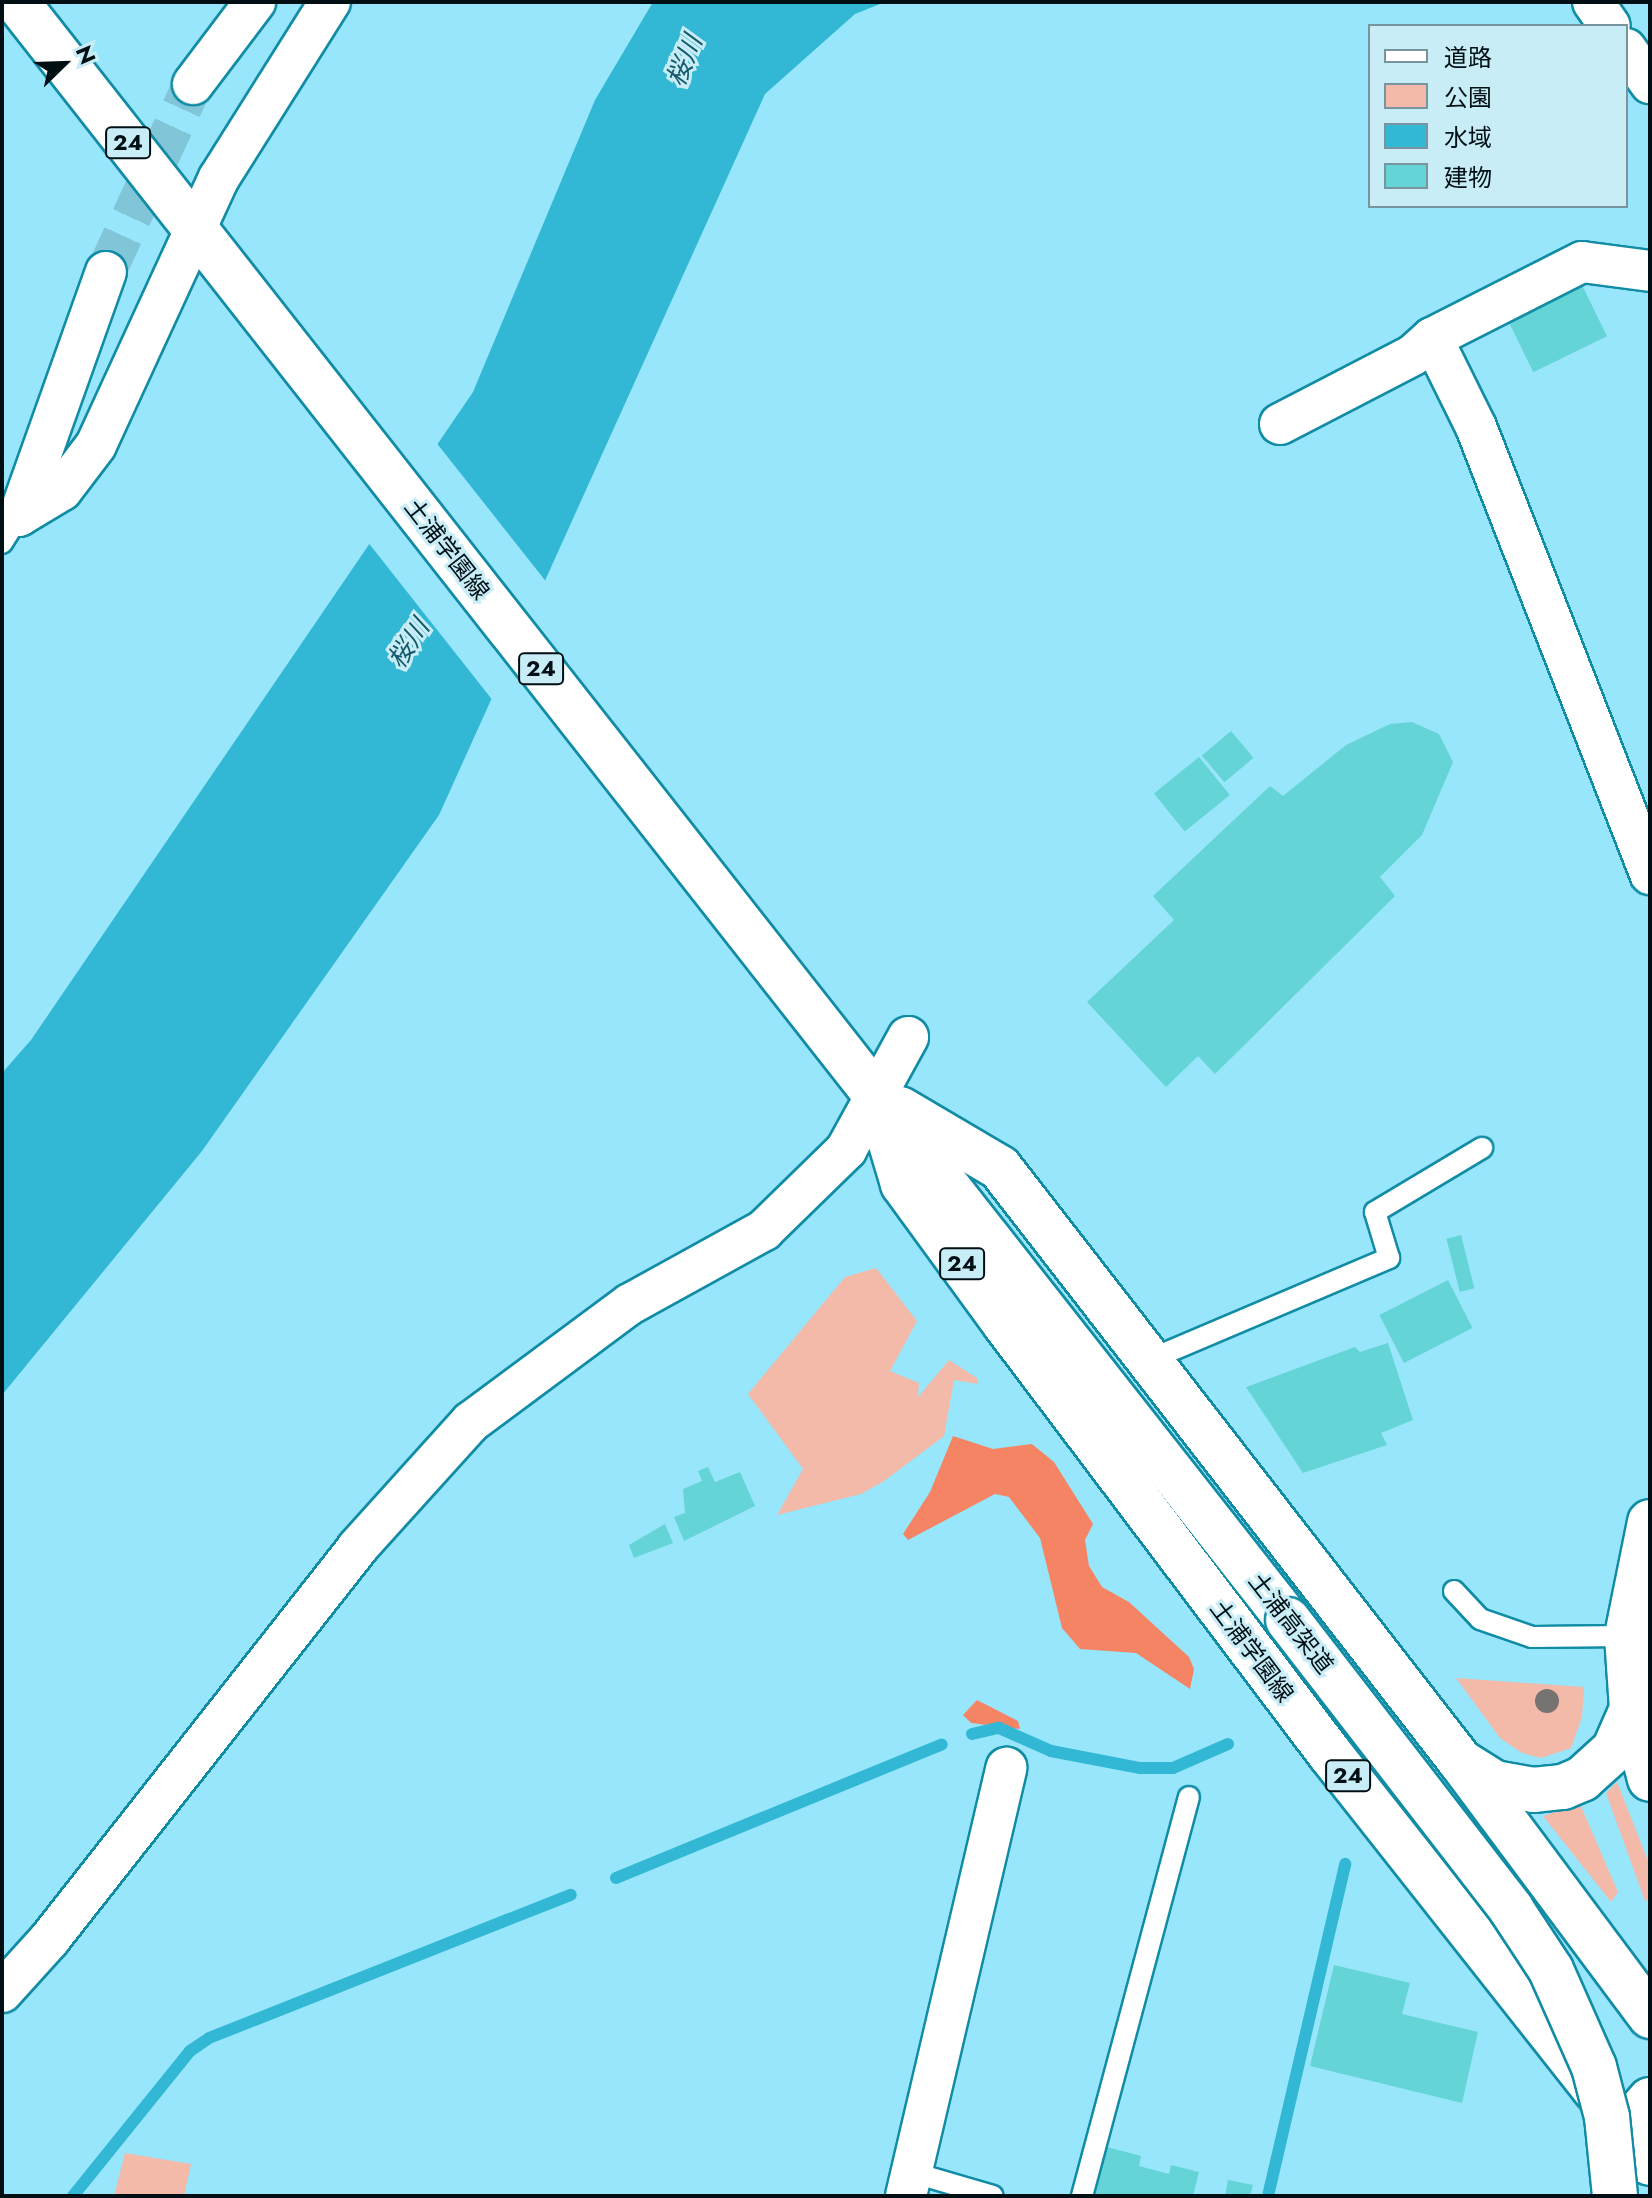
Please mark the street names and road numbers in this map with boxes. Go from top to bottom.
road number: 24 [104,125,152,161]
street label: 土浦学園線 [399,493,495,605]
road number: 24 [517,651,565,687]
road number: 24 [938,1246,986,1282]
street label: 土浦高架道 [1243,1567,1339,1679]
street label: 土浦学園線 [1204,1594,1300,1708]
road number: 24 [1324,1758,1372,1794]

